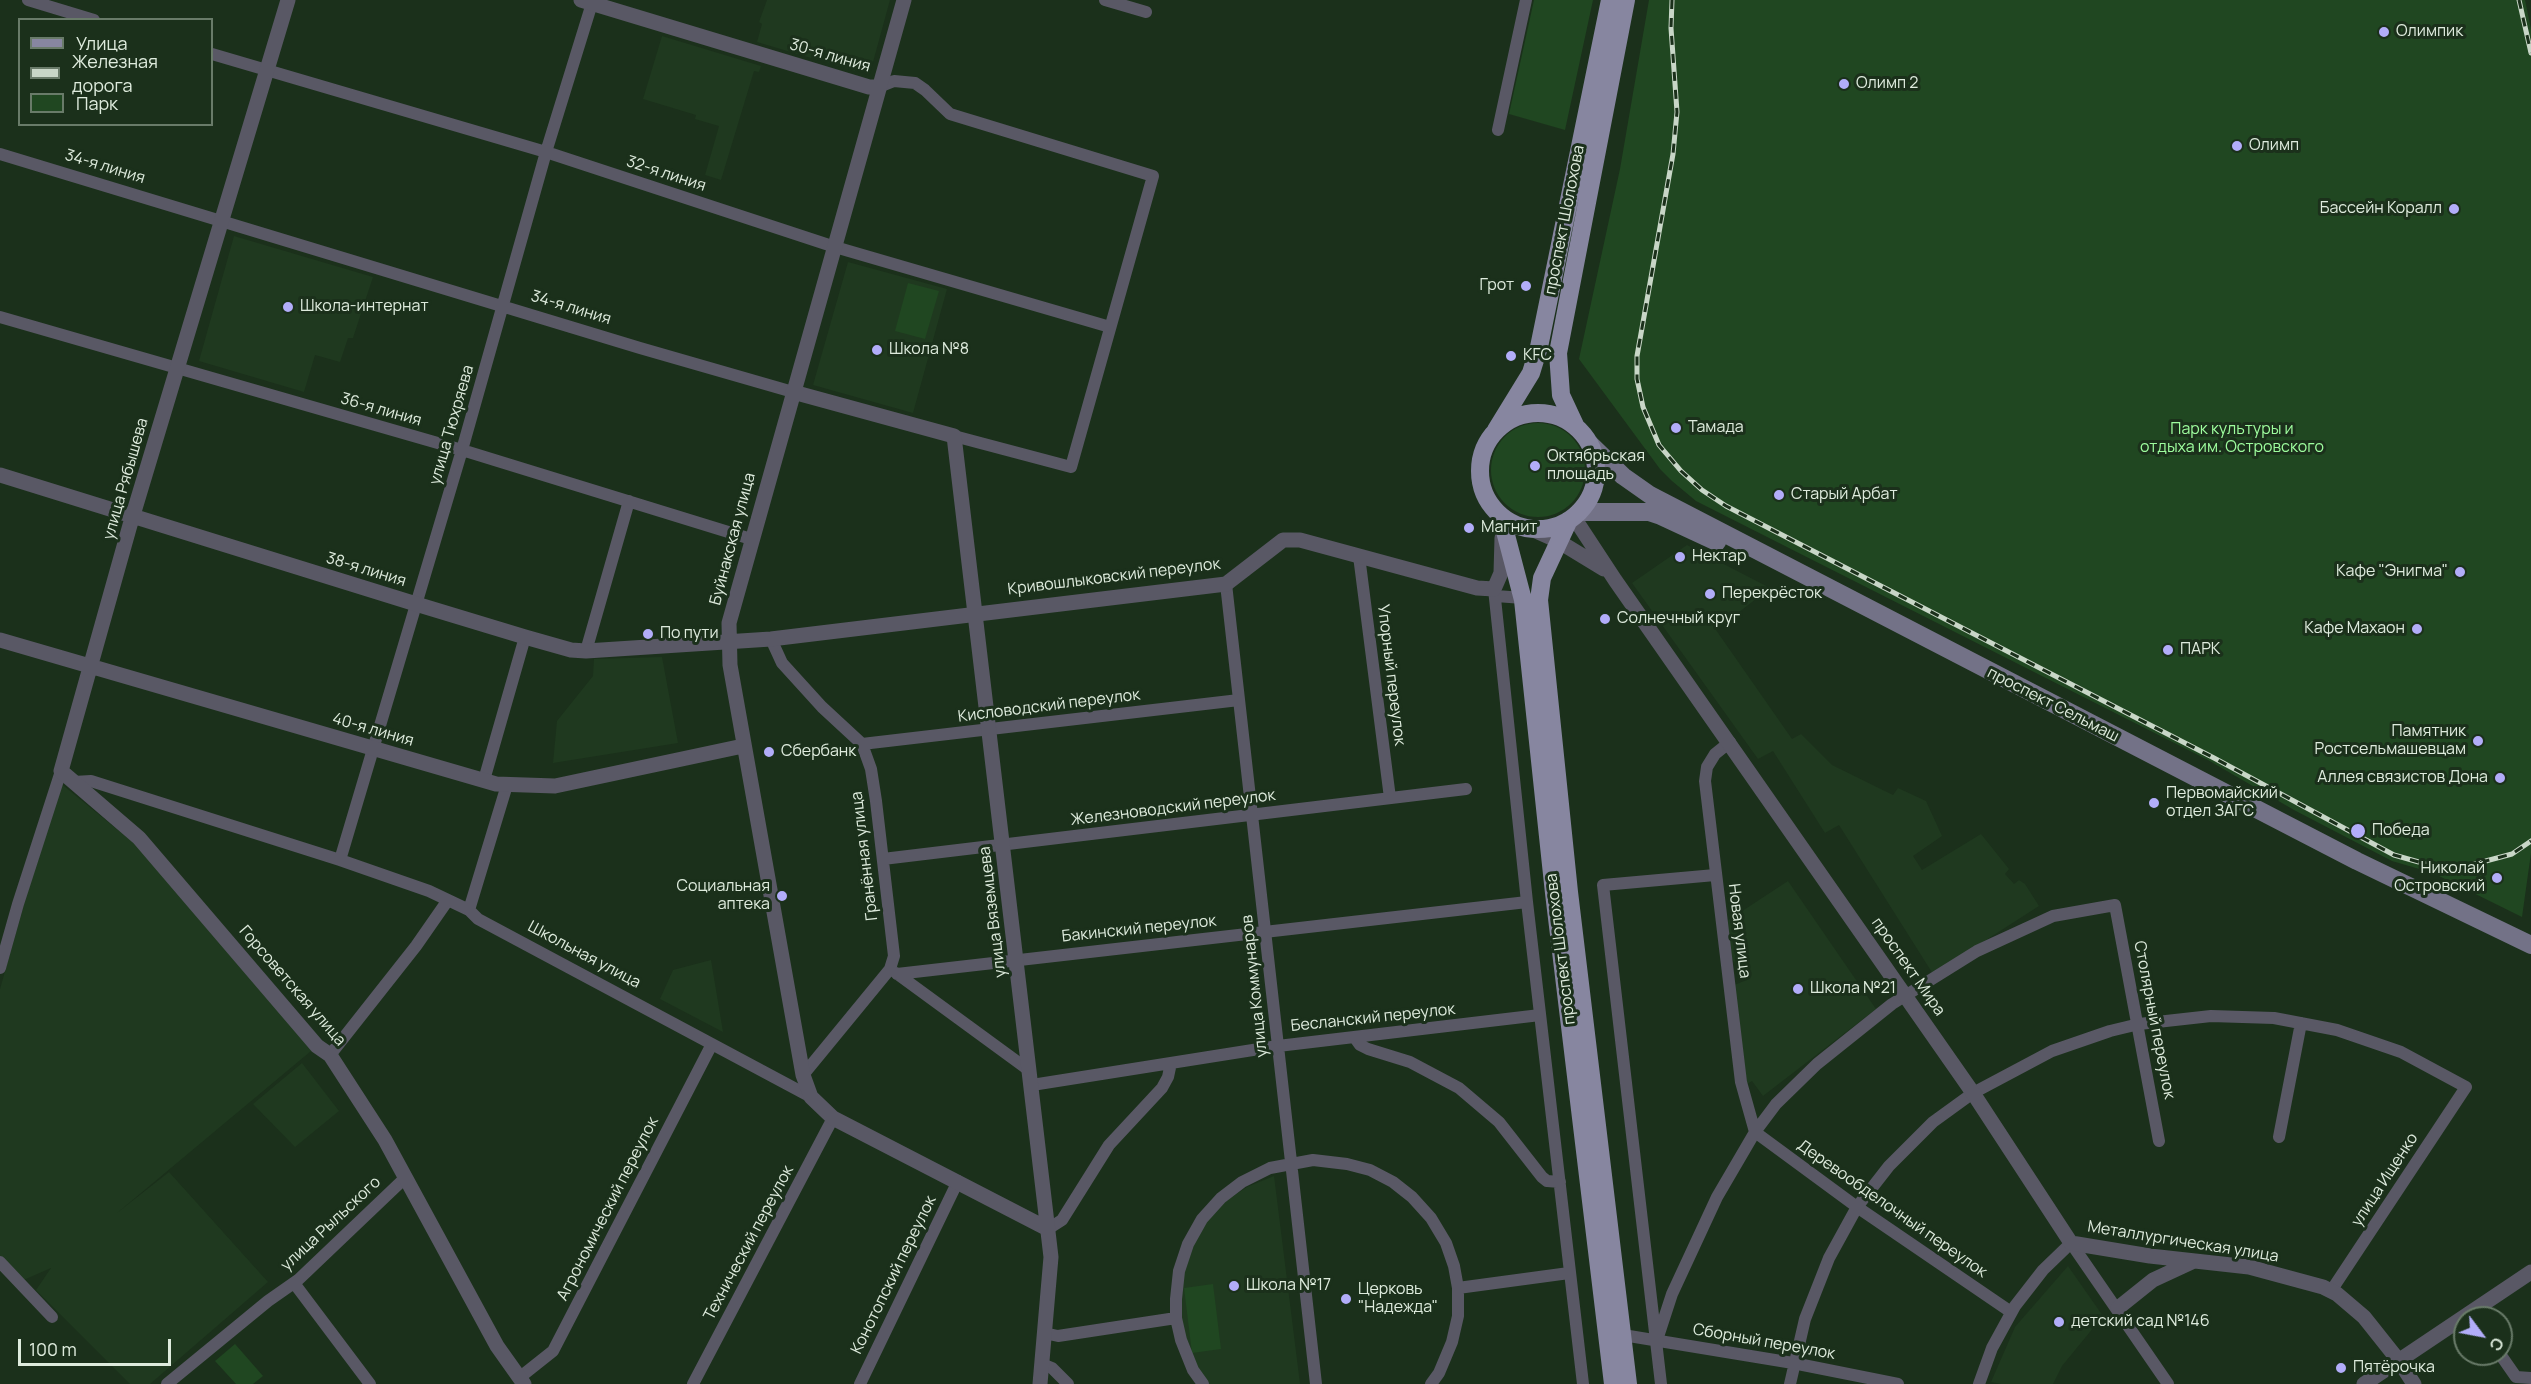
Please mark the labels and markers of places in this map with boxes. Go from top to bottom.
place label: Олимпик [2396,22,2463,42]
marker: Олимпик [2377,25,2391,39]
place label: Олимп 2 [1856,74,1918,94]
marker: Олимп 2 [1837,77,1851,91]
place label: Олимп [2249,136,2299,156]
marker: Олимп [2230,139,2244,153]
place label: Бассейн Коралл [2320,199,2442,219]
marker: Бассейн Коралл [2447,202,2461,216]
place label: Грот [1479,276,1514,296]
marker: Грот [1519,279,1533,293]
place label: Школа-интернат [300,297,428,317]
marker: Школа-интернат [281,300,295,314]
place label: Школа №8 [889,340,969,360]
marker: Школа №8 [870,343,884,357]
place label: KFC [1523,346,1552,366]
marker: KFC [1504,349,1518,363]
place label: Тамада [1688,418,1744,438]
marker: Тамада [1669,421,1683,435]
place label: Октябрьская площадь [1547,447,1645,485]
marker: Октябрьская площадь [1528,459,1542,473]
place label: Старый Арбат [1791,485,1898,505]
marker: Старый Арбат [1772,488,1786,502]
place label: Магнит [1481,518,1537,538]
marker: Магнит [1462,521,1476,535]
place label: Нектар [1692,547,1746,567]
marker: Нектар [1673,550,1687,564]
place label: Кафе "Энигма" [2336,562,2448,582]
marker: Кафе "Энигма" [2453,565,2467,579]
place label: Перекрёсток [1722,584,1822,604]
marker: Перекрёсток [1703,587,1717,601]
place label: Солнечный круг [1617,609,1740,629]
marker: Солнечный круг [1598,612,1612,626]
place label: Кафе Махаон [2304,619,2405,639]
marker: Кафе Махаон [2410,622,2424,636]
place label: По пути [660,624,718,644]
marker: По пути [641,627,655,641]
place label: ПАРК [2180,640,2220,660]
marker: ПАРК [2161,643,2175,657]
place label: Памятник Ростсельмашевцам [2314,722,2466,760]
marker: Памятник Ростсельмашевцам [2471,734,2485,748]
place label: Сбербанк [781,742,856,762]
marker: Сбербанк [762,745,776,759]
place label: Аллея связистов Дона [2317,768,2488,788]
marker: Аллея связистов Дона [2493,771,2507,785]
place label: Первомайский отдел ЗАГС [2166,784,2278,822]
marker: Первомайский отдел ЗАГС [2147,796,2161,810]
place label: Победа [2372,821,2430,841]
marker: Победа [2349,822,2367,840]
place label: Николай Островский [2394,859,2485,897]
marker: Николай Островский [2490,871,2504,885]
place label: Социальная аптека [677,877,770,915]
marker: Социальная аптека [775,889,789,903]
place label: Школа №21 [1810,979,1896,999]
marker: Школа №21 [1791,982,1805,996]
place label: Школа №17 [1246,1276,1331,1296]
marker: Школа №17 [1227,1279,1241,1293]
place label: Церковь "Надежда" [1358,1280,1438,1318]
marker: Церковь "Надежда" [1339,1292,1353,1306]
place label: детский сад №146 [2071,1312,2210,1332]
marker: детский сад №146 [2052,1315,2066,1329]
place label: Пятёрочка [2353,1358,2435,1378]
marker: Пятёрочка [2334,1361,2348,1375]

